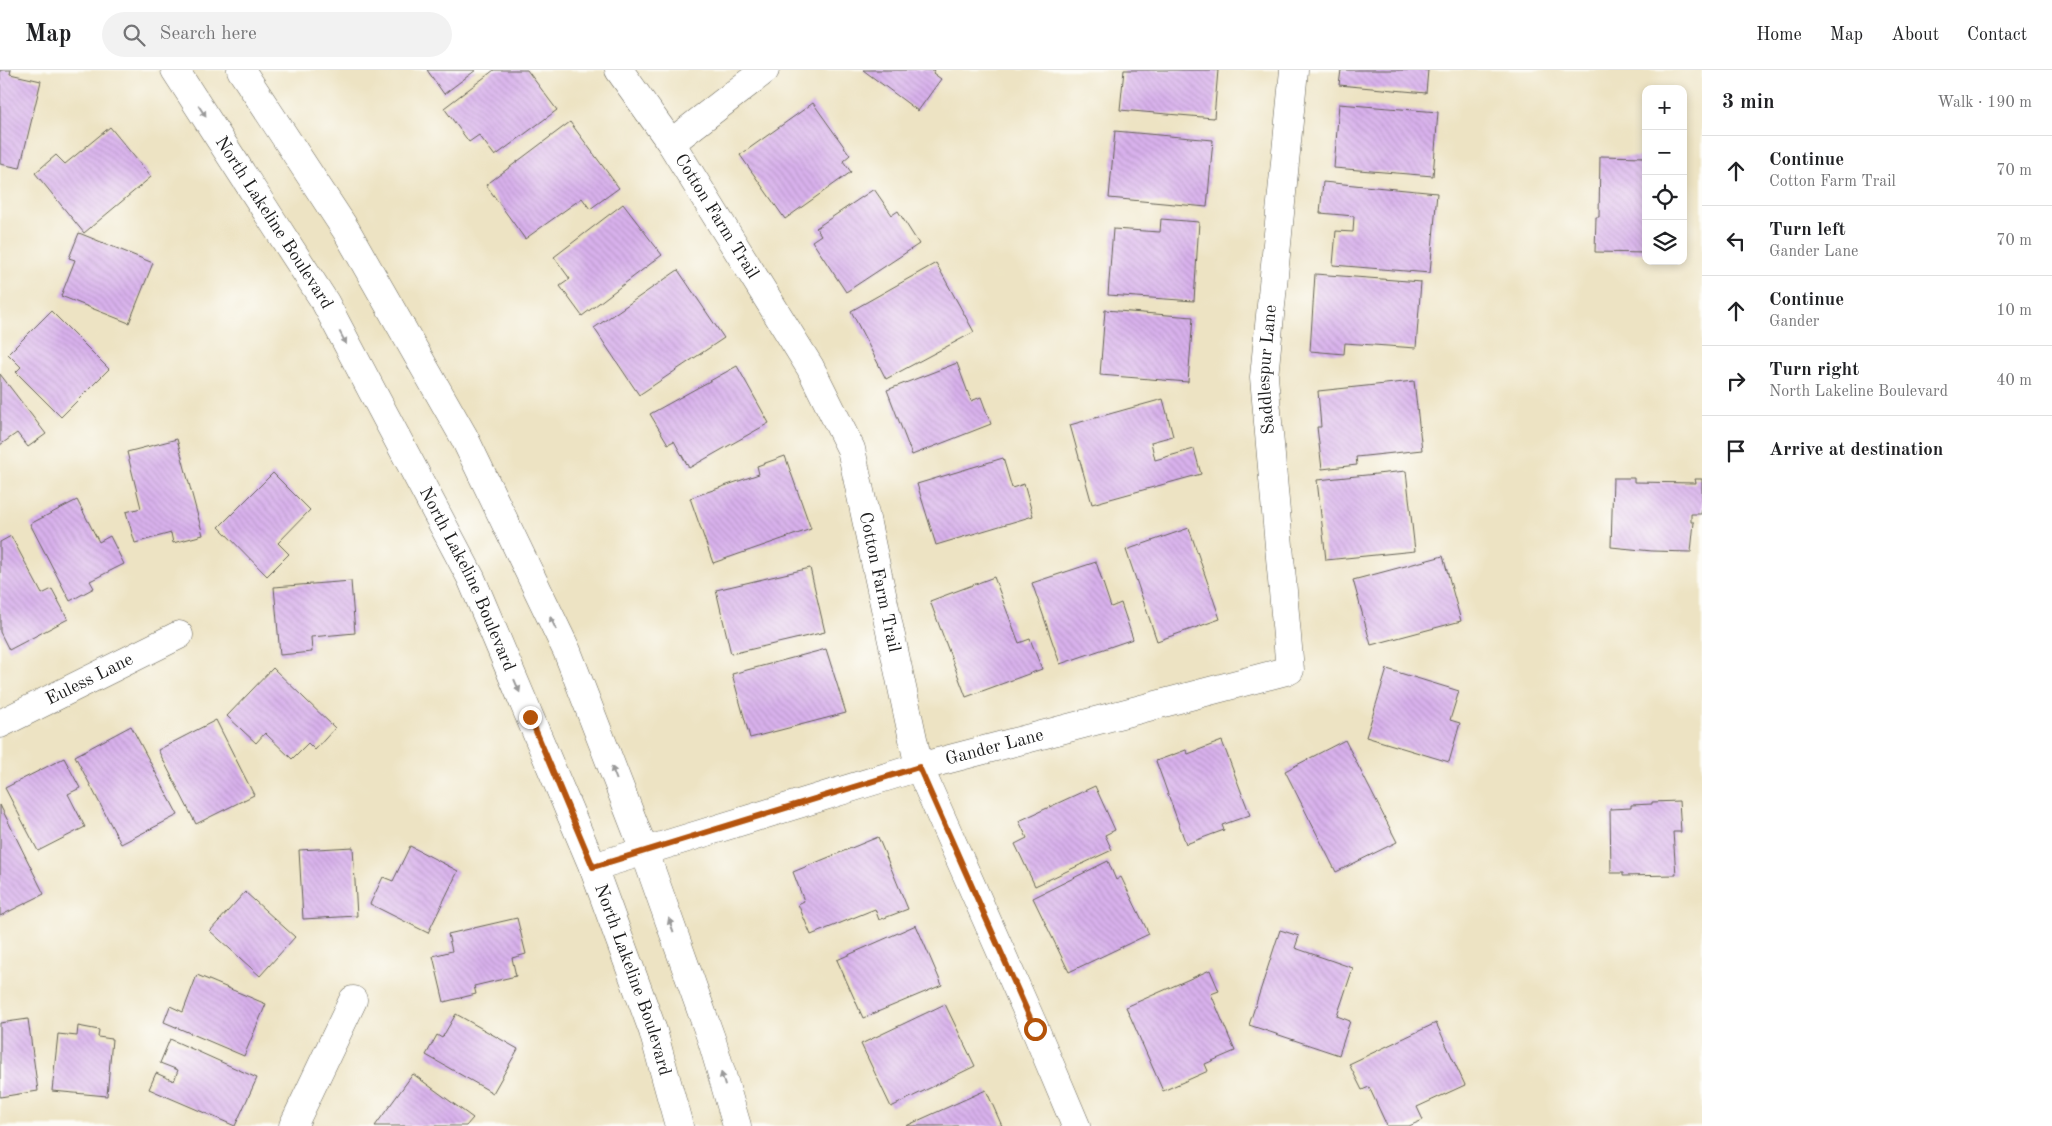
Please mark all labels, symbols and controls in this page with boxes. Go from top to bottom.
search box [102,12,452,57]
icon: search [120,21,148,49]
text: Map [25,23,72,47]
text: Search here [160,25,257,44]
text: Home [1756,26,1802,44]
text: Map [1830,26,1863,44]
text: About [1891,26,1939,44]
text: Contact [1967,26,2027,44]
map controls [1642,85,1687,265]
button: + [1642,85,1687,130]
text: 3 min [1722,92,1775,113]
text: Walk · 190 m [1937,95,2032,111]
one-way arrow [197,104,206,118]
button: − [1642,130,1687,175]
street label: North Lakeline Boulevard [212,133,336,312]
street label: Cotton Farm Trail [671,151,762,282]
text: Continue [1769,151,1844,170]
icon: ahead [1722,157,1750,185]
text: 70 m [1996,163,2032,179]
text: Cotton Farm Trail [1769,174,1896,190]
button: locate [1642,175,1687,220]
button: layers [1642,220,1687,265]
text: Turn left [1769,221,1846,240]
icon: left [1722,227,1750,255]
text: 70 m [1996,233,2032,249]
text: Gander Lane [1769,244,1858,260]
text: Continue [1769,291,1844,310]
icon: ahead [1722,297,1750,325]
text: 10 m [1996,303,2032,319]
street label: Saddlespur Lane [1255,304,1280,435]
text: Gander [1769,314,1819,330]
one-way arrow [339,330,347,345]
text: Turn right [1769,361,1859,380]
icon: right [1722,367,1750,395]
text: 40 m [1996,373,2032,389]
text: North Lakeline Boulevard [1769,384,1948,400]
icon: arrive [1722,437,1750,465]
text: Arrive at destination [1769,441,1943,460]
street label: North Lakeline Boulevard [416,484,518,674]
street label: Cotton Farm Trail [856,510,903,654]
one-way arrow [549,616,557,630]
street label: Euless Lane [43,650,136,709]
one-way arrow [514,679,522,694]
route end [519,706,542,729]
street label: Gander Lane [943,726,1045,769]
one-way arrow [610,766,618,780]
street label: North Lakeline Boulevard [591,882,674,1078]
one-way arrow [667,918,674,933]
route start [1024,1018,1047,1041]
one-way arrow [719,1072,727,1087]

